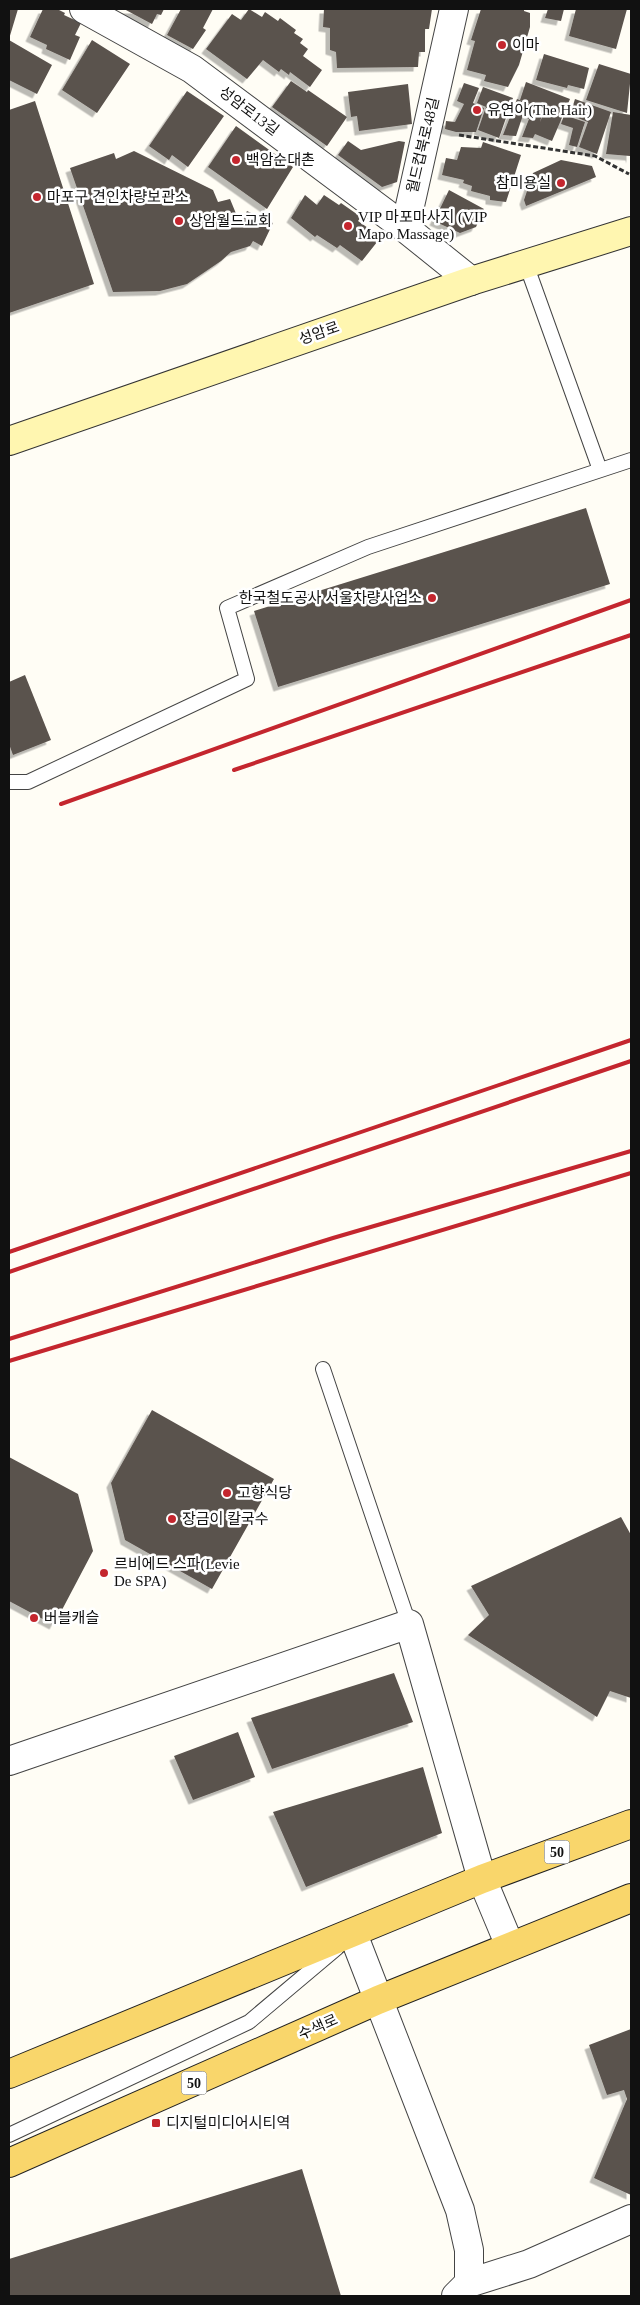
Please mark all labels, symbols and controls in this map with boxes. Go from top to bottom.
place label: 이마 [512,37,540,53]
marker: 이마 [496,39,508,51]
street label: 성암로13길 [216,83,282,139]
street label: 월드컵북로48길 [404,96,442,194]
place label: 유연아(The Hair) [487,102,592,119]
marker: 유연아(The Hair) [471,104,483,116]
place label: 백암순대촌 [246,152,315,168]
marker: 백암순대촌 [230,154,242,166]
place label: 참미용실 [496,175,551,191]
marker: 참미용실 [555,177,567,189]
place label: 마포구 견인차량보관소 [47,189,189,205]
marker: 마포구 견인차량보관소 [31,191,43,203]
place label: VIP 마포마사지 (VIP Mapo Massage) [358,209,487,243]
place label: 상암월드교회 [189,213,272,229]
marker: 상암월드교회 [173,215,185,227]
marker: VIP 마포마사지 (VIP Mapo Massage) [342,220,354,232]
street label: 성암로 [297,319,341,347]
place label: 한국철도공사 서울차량사업소 [239,590,422,606]
marker: 한국철도공사 서울차량사업소 [426,592,438,604]
place label: 고향식당 [237,1485,292,1501]
marker: 고향식당 [221,1487,233,1499]
place label: 장금이 칼국수 [182,1511,269,1527]
marker: 장금이 칼국수 [166,1513,178,1525]
place label: 르비에드 스파(Levie De SPA) [114,1556,240,1590]
marker: 르비에드 스파(Levie De SPA) [98,1567,110,1579]
place label: 버블캐슬 [44,1610,99,1626]
marker: 버블캐슬 [28,1612,40,1624]
road number: 50 [544,1840,570,1864]
street label: 수색로 [296,2011,340,2043]
road number: 50 [182,2072,206,2094]
place label: 디지털미디어시티역 [166,2115,290,2131]
marker: 디지털미디어시티역 [150,2117,162,2129]

